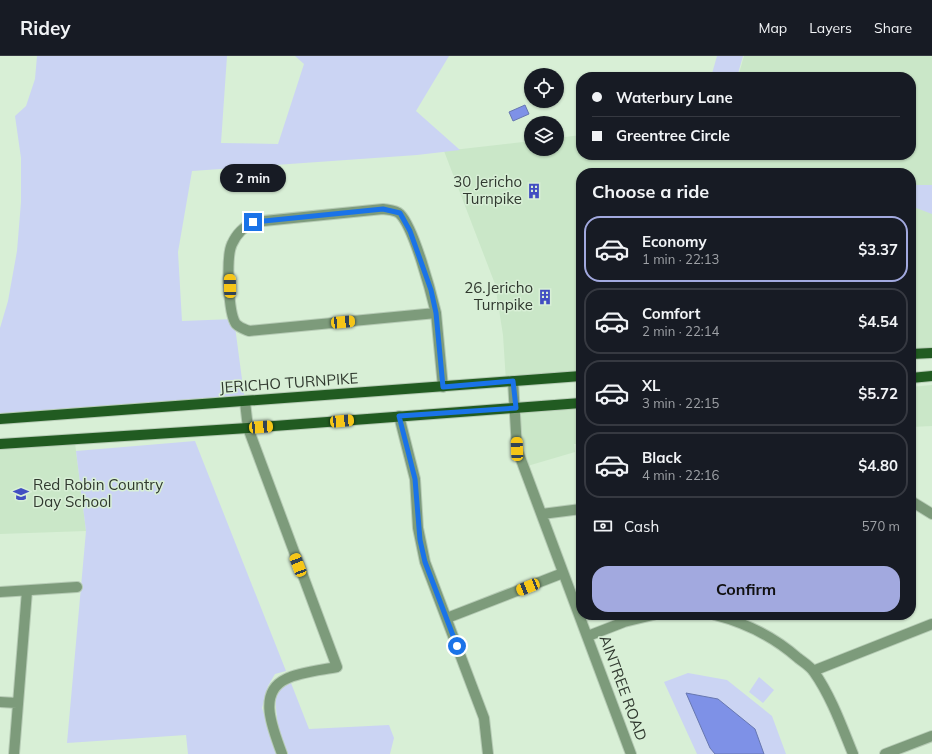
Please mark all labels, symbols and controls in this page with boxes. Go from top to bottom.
text: Ridey [20,16,71,40]
text: Map [758,19,787,37]
text: Layers [809,19,852,37]
text: Share [874,19,912,37]
map controls [524,68,564,156]
button: locate [524,68,564,108]
text: Waterbury Lane [616,88,733,107]
button: layers [524,116,564,156]
text: Greentree Circle [616,126,730,145]
callout: 2 min [220,164,286,192]
text: 2 min [236,170,270,186]
place label: 30 Jericho Turnpike [453,172,522,208]
text: Choose a ride [592,180,709,203]
building icon: 30 Jericho Turnpike [525,182,543,200]
route end [244,213,262,231]
icon: car [594,231,630,267]
text: Economy [642,232,707,251]
text: $3.37 [858,240,898,259]
text: 1 min · 22:13 [642,251,719,267]
car [224,274,236,298]
place label: 26.Jericho Turnpike [464,278,533,314]
building icon: 26.Jericho Turnpike [536,288,554,306]
icon: car [594,303,630,339]
text: Comfort [642,304,700,323]
text: $4.54 [858,312,898,331]
car [331,315,355,329]
text: 2 min · 22:14 [642,323,719,339]
street label: JERICHO TURNPIKE [219,368,359,397]
icon: car [594,375,630,411]
text: XL [642,376,660,395]
text: $5.72 [858,384,898,403]
text: 3 min · 22:15 [642,395,719,411]
car [330,414,354,428]
car [249,420,273,434]
car [511,437,523,461]
icon: car [594,447,630,483]
text: Black [642,448,681,467]
text: $4.80 [858,456,898,475]
text: 4 min · 22:16 [642,467,719,483]
place label: Red Robin Country Day School [33,475,163,511]
school or university icon: Red Robin Country Day School [12,485,30,503]
icon: cash [592,515,614,537]
text: Cash [624,517,659,536]
text: 570 m [862,518,900,534]
car [288,552,308,578]
button: Confirm [592,566,900,612]
car [515,577,541,597]
street label: AINTREE ROAD [596,632,651,743]
route start [448,637,466,655]

